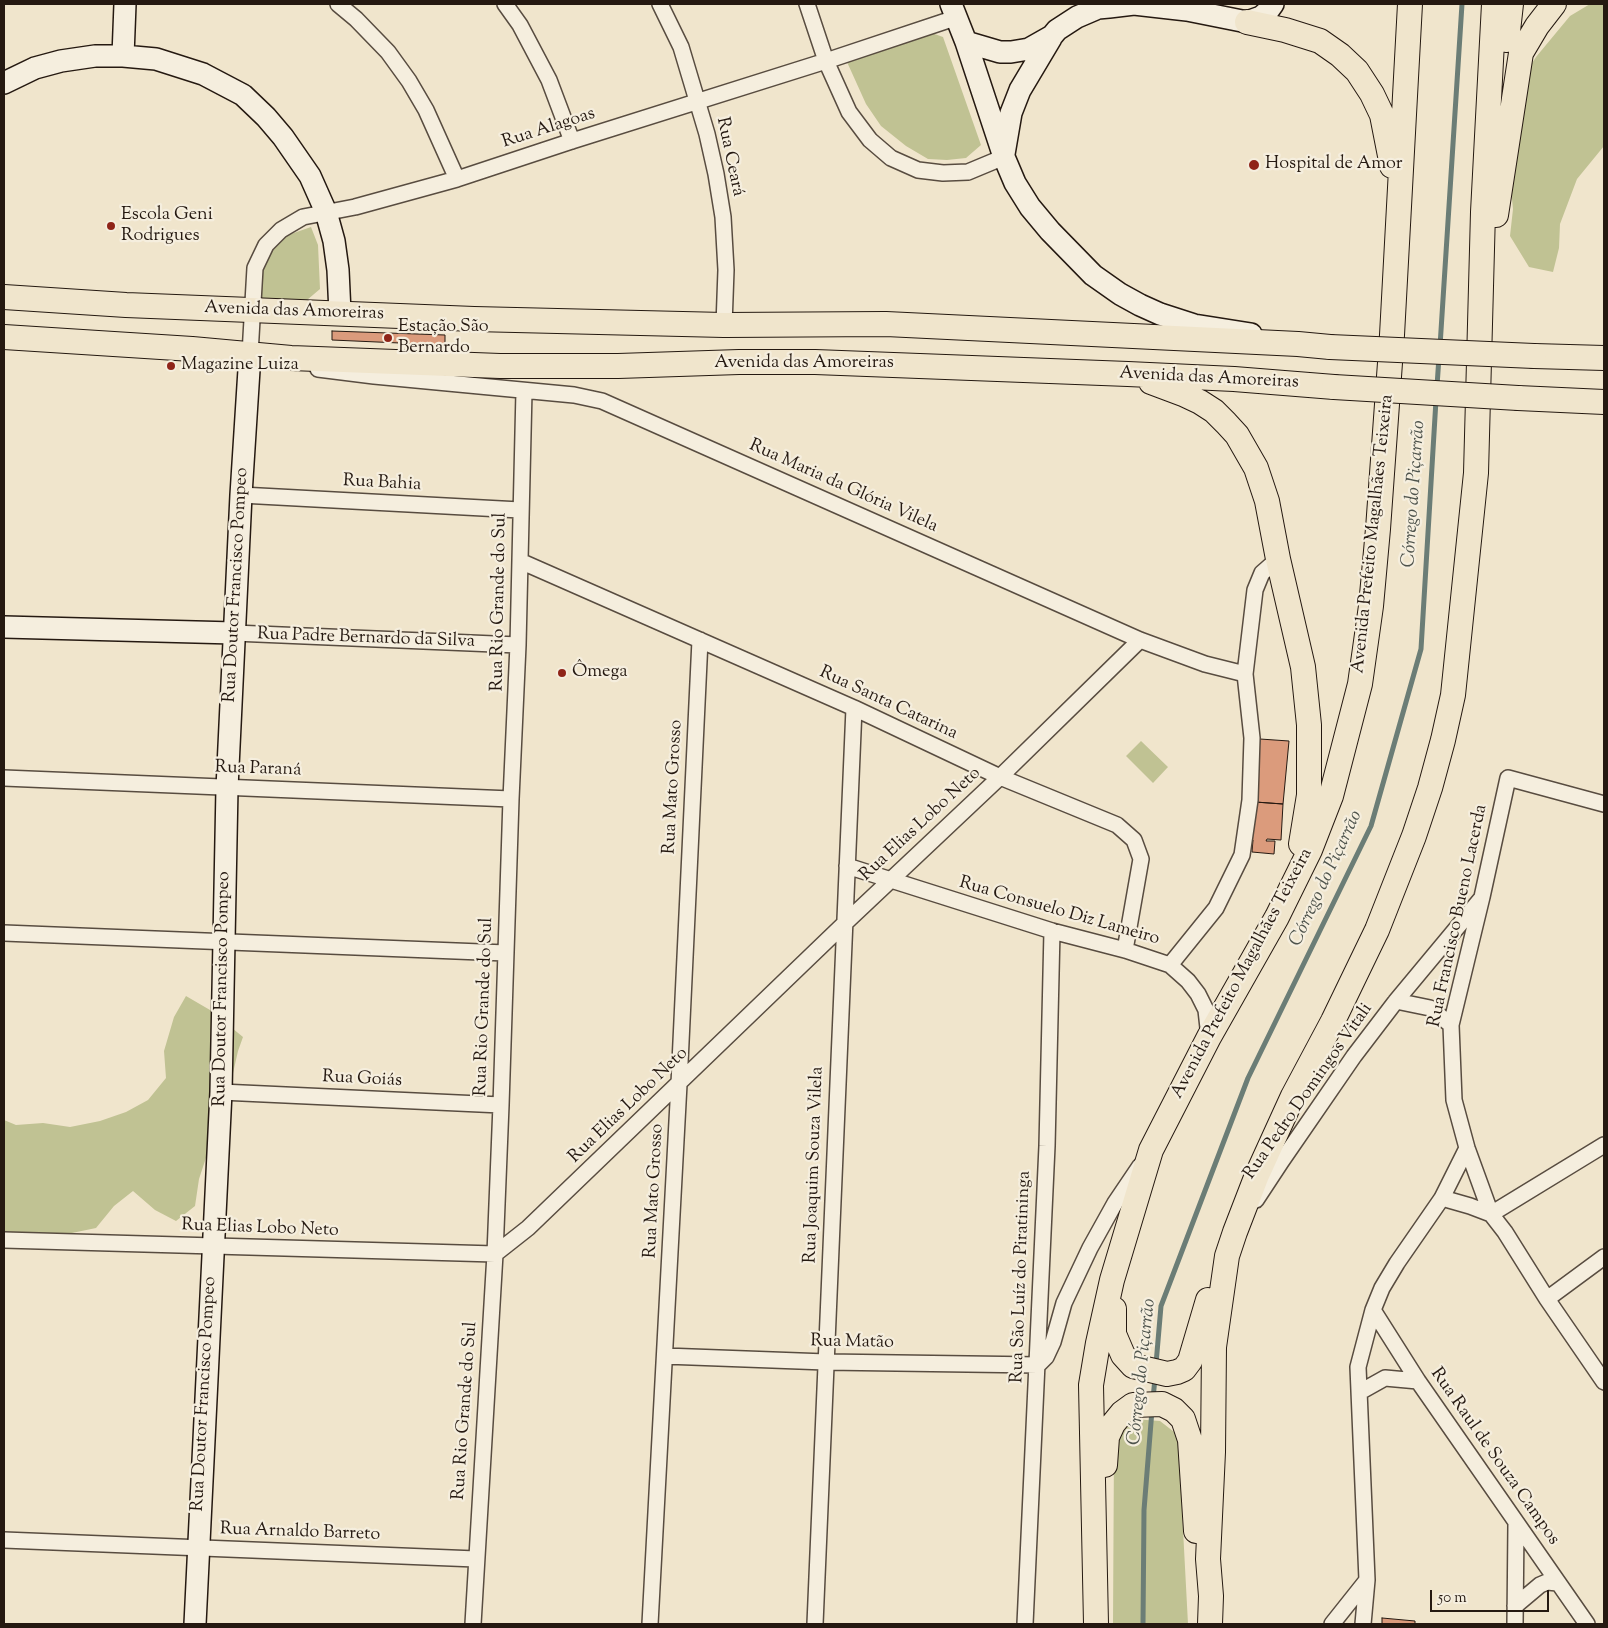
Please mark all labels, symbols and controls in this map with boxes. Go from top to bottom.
street label: Rua Alagoas [500,104,598,154]
street label: Rua Ceará [710,115,748,199]
place label: Hospital de Amor [1265,154,1403,176]
marker: Hospital de Amor [1247,158,1261,172]
place label: Escola Geni Rodrigues [121,205,213,248]
marker: Escola Geni Rodrigues [105,220,117,232]
street label: Avenida das Amoreiras [204,298,384,326]
place label: Estação São Bernardo [398,317,489,359]
marker: Estação São Bernardo [382,332,394,344]
street label: Avenida das Amoreiras [714,353,894,375]
place label: Magazine Luiza [181,355,299,377]
marker: Magazine Luiza [165,360,177,372]
street label: Avenida das Amoreiras [1119,364,1299,394]
street label: Avenida Prefeito Magalhães Teixeira [1349,393,1399,675]
water label: Córrego do Piçarrão [1398,420,1432,568]
street label: Rua Maria da Glória Vilela [745,436,941,538]
street label: Rua Doutor Francisco Pompeo [220,467,254,703]
street label: Rua Bahia [342,471,422,497]
street label: Rua Rio Grande do Sul [488,512,512,692]
street label: Rua Padre Bernardo da Silva [257,624,475,654]
place label: Ômega [572,662,628,684]
street label: Rua Santa Catarina [815,663,961,745]
marker: Ômega [556,667,568,679]
street label: Rua Mato Grosso [660,719,688,855]
street label: Rua Paraná [214,758,302,782]
street label: Rua Elias Lobo Neto [856,763,986,887]
street label: Rua Francisco Bueno Lacerda [1425,803,1493,1029]
water label: Córrego do Piçarrão [1286,807,1368,951]
street label: Avenida Prefeito Magalhães Teixeira [1168,845,1318,1103]
street label: Rua Doutor Francisco Pompeo [210,871,236,1107]
street label: Rua Consuelo Diz Lameiro [956,873,1162,951]
street label: Rua Rio Grande do Sul [471,917,499,1097]
street label: Rua Pedro Domingos Vitali [1240,1000,1378,1184]
street label: Rua Elias Lobo Neto [565,1044,693,1168]
street label: Rua Joaquim Souza Vilela [801,1066,829,1264]
street label: Rua Goiás [322,1067,402,1093]
street label: Rua Mato Grosso [641,1123,669,1259]
street label: Rua São Luíz do Piratininga [1008,1171,1036,1383]
street label: Rua Elias Lobo Neto [181,1215,339,1243]
street label: Rua Doutor Francisco Pompeo [188,1276,222,1512]
water label: Córrego do Piçarrão [1124,1298,1162,1446]
street label: Rua Rio Grande do Sul [449,1321,483,1501]
street label: Rua Matão [810,1331,894,1355]
street label: Rua Raul de Souza Campos [1425,1364,1563,1550]
street label: Rua Arnaldo Barreto [219,1519,381,1547]
scale bar [1433,1580,1552,1612]
text: 50 m [1438,1588,1467,1609]

